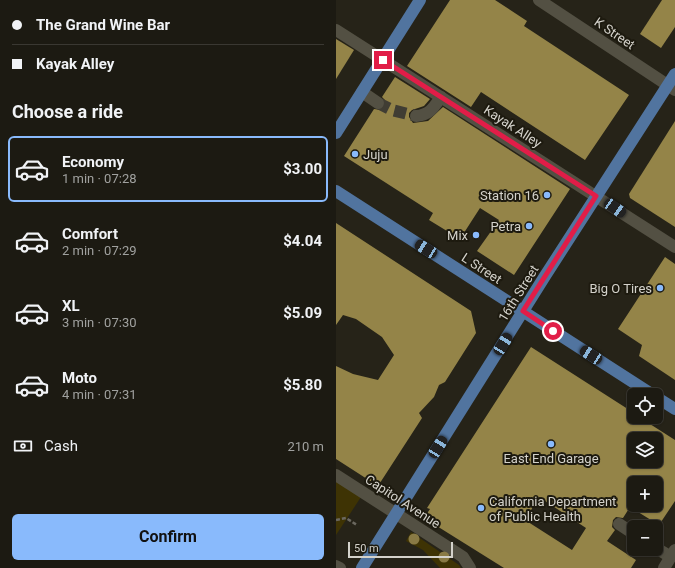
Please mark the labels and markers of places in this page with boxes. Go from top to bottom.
place label: Juju [363,147,388,162]
marker: Juju [350,149,360,159]
place label: Station 16 [480,188,539,203]
marker: Station 16 [542,190,552,200]
place label: Petra [491,219,521,234]
marker: Petra [524,221,534,231]
place label: Mix [447,228,469,243]
marker: Mix [471,230,481,240]
place label: Big O Tires [589,281,652,296]
marker: Big O Tires [655,283,665,293]
marker: East End Garage [546,439,556,449]
place label: East End Garage [503,451,599,466]
place label: California Department of Public Health [489,494,616,524]
marker: California Department of Public Health [476,503,486,513]

